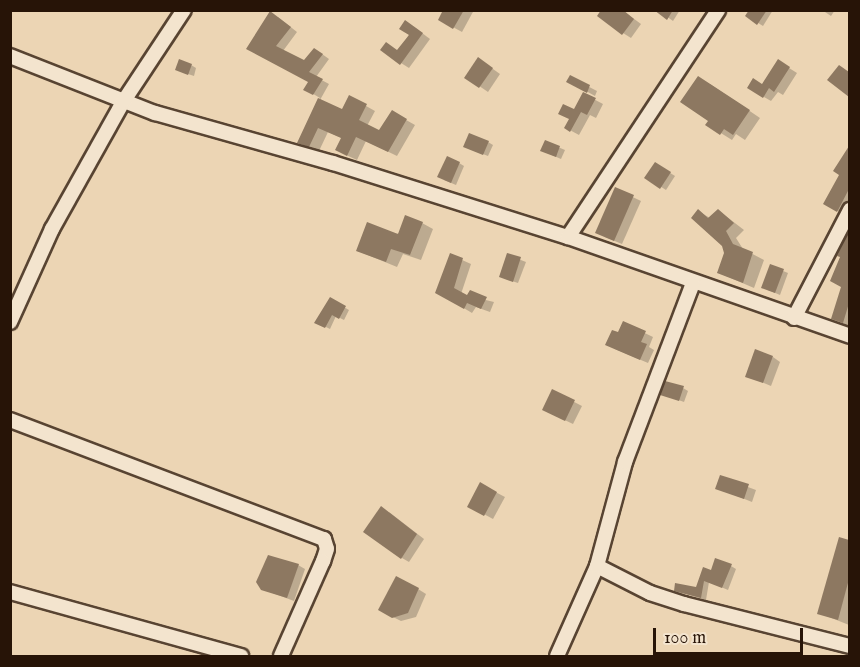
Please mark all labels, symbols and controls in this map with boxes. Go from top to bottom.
scale bar [656,616,806,654]
text: 100 m [664,627,706,650]

